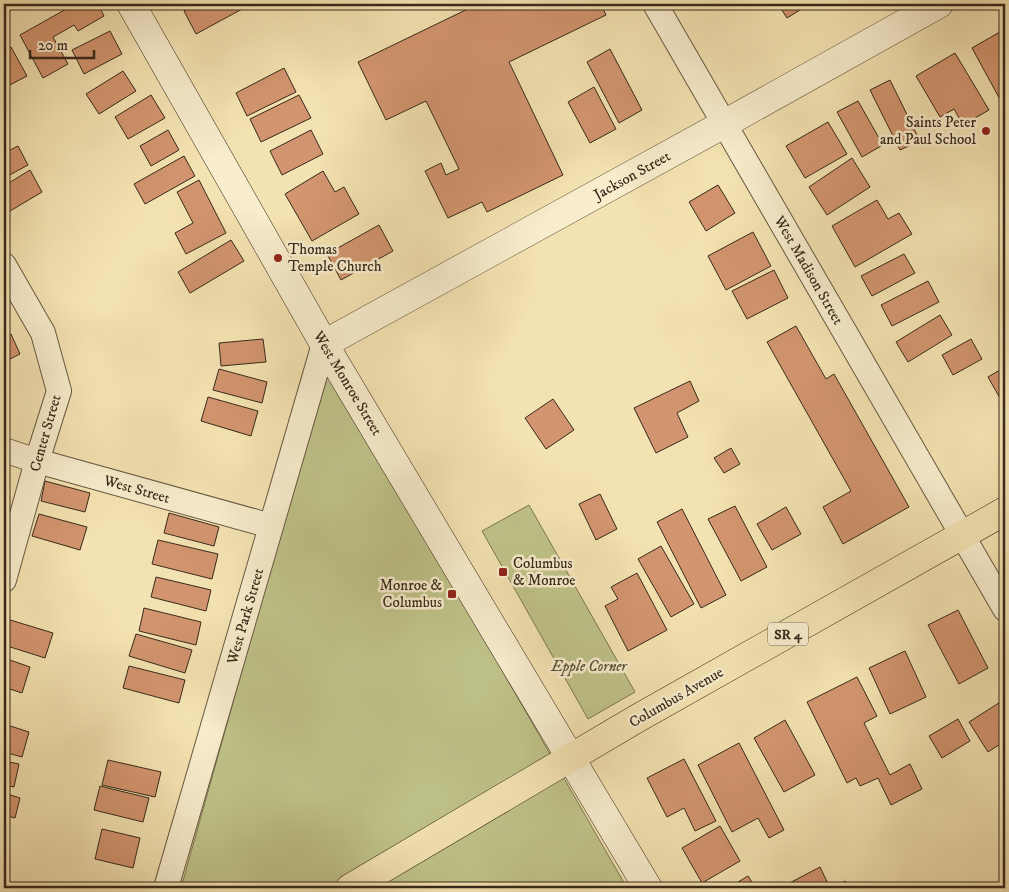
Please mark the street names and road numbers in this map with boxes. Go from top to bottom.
street label: Jackson Street [589,146,674,205]
street label: West Madison Street [769,212,848,328]
street label: West Monroe Street [308,327,386,439]
street label: Center Street [25,392,66,474]
street label: West Street [101,471,172,508]
street label: West Park Street [222,566,268,667]
road number: SR 4 [768,622,808,646]
street label: Columbus Avenue [626,663,727,732]

